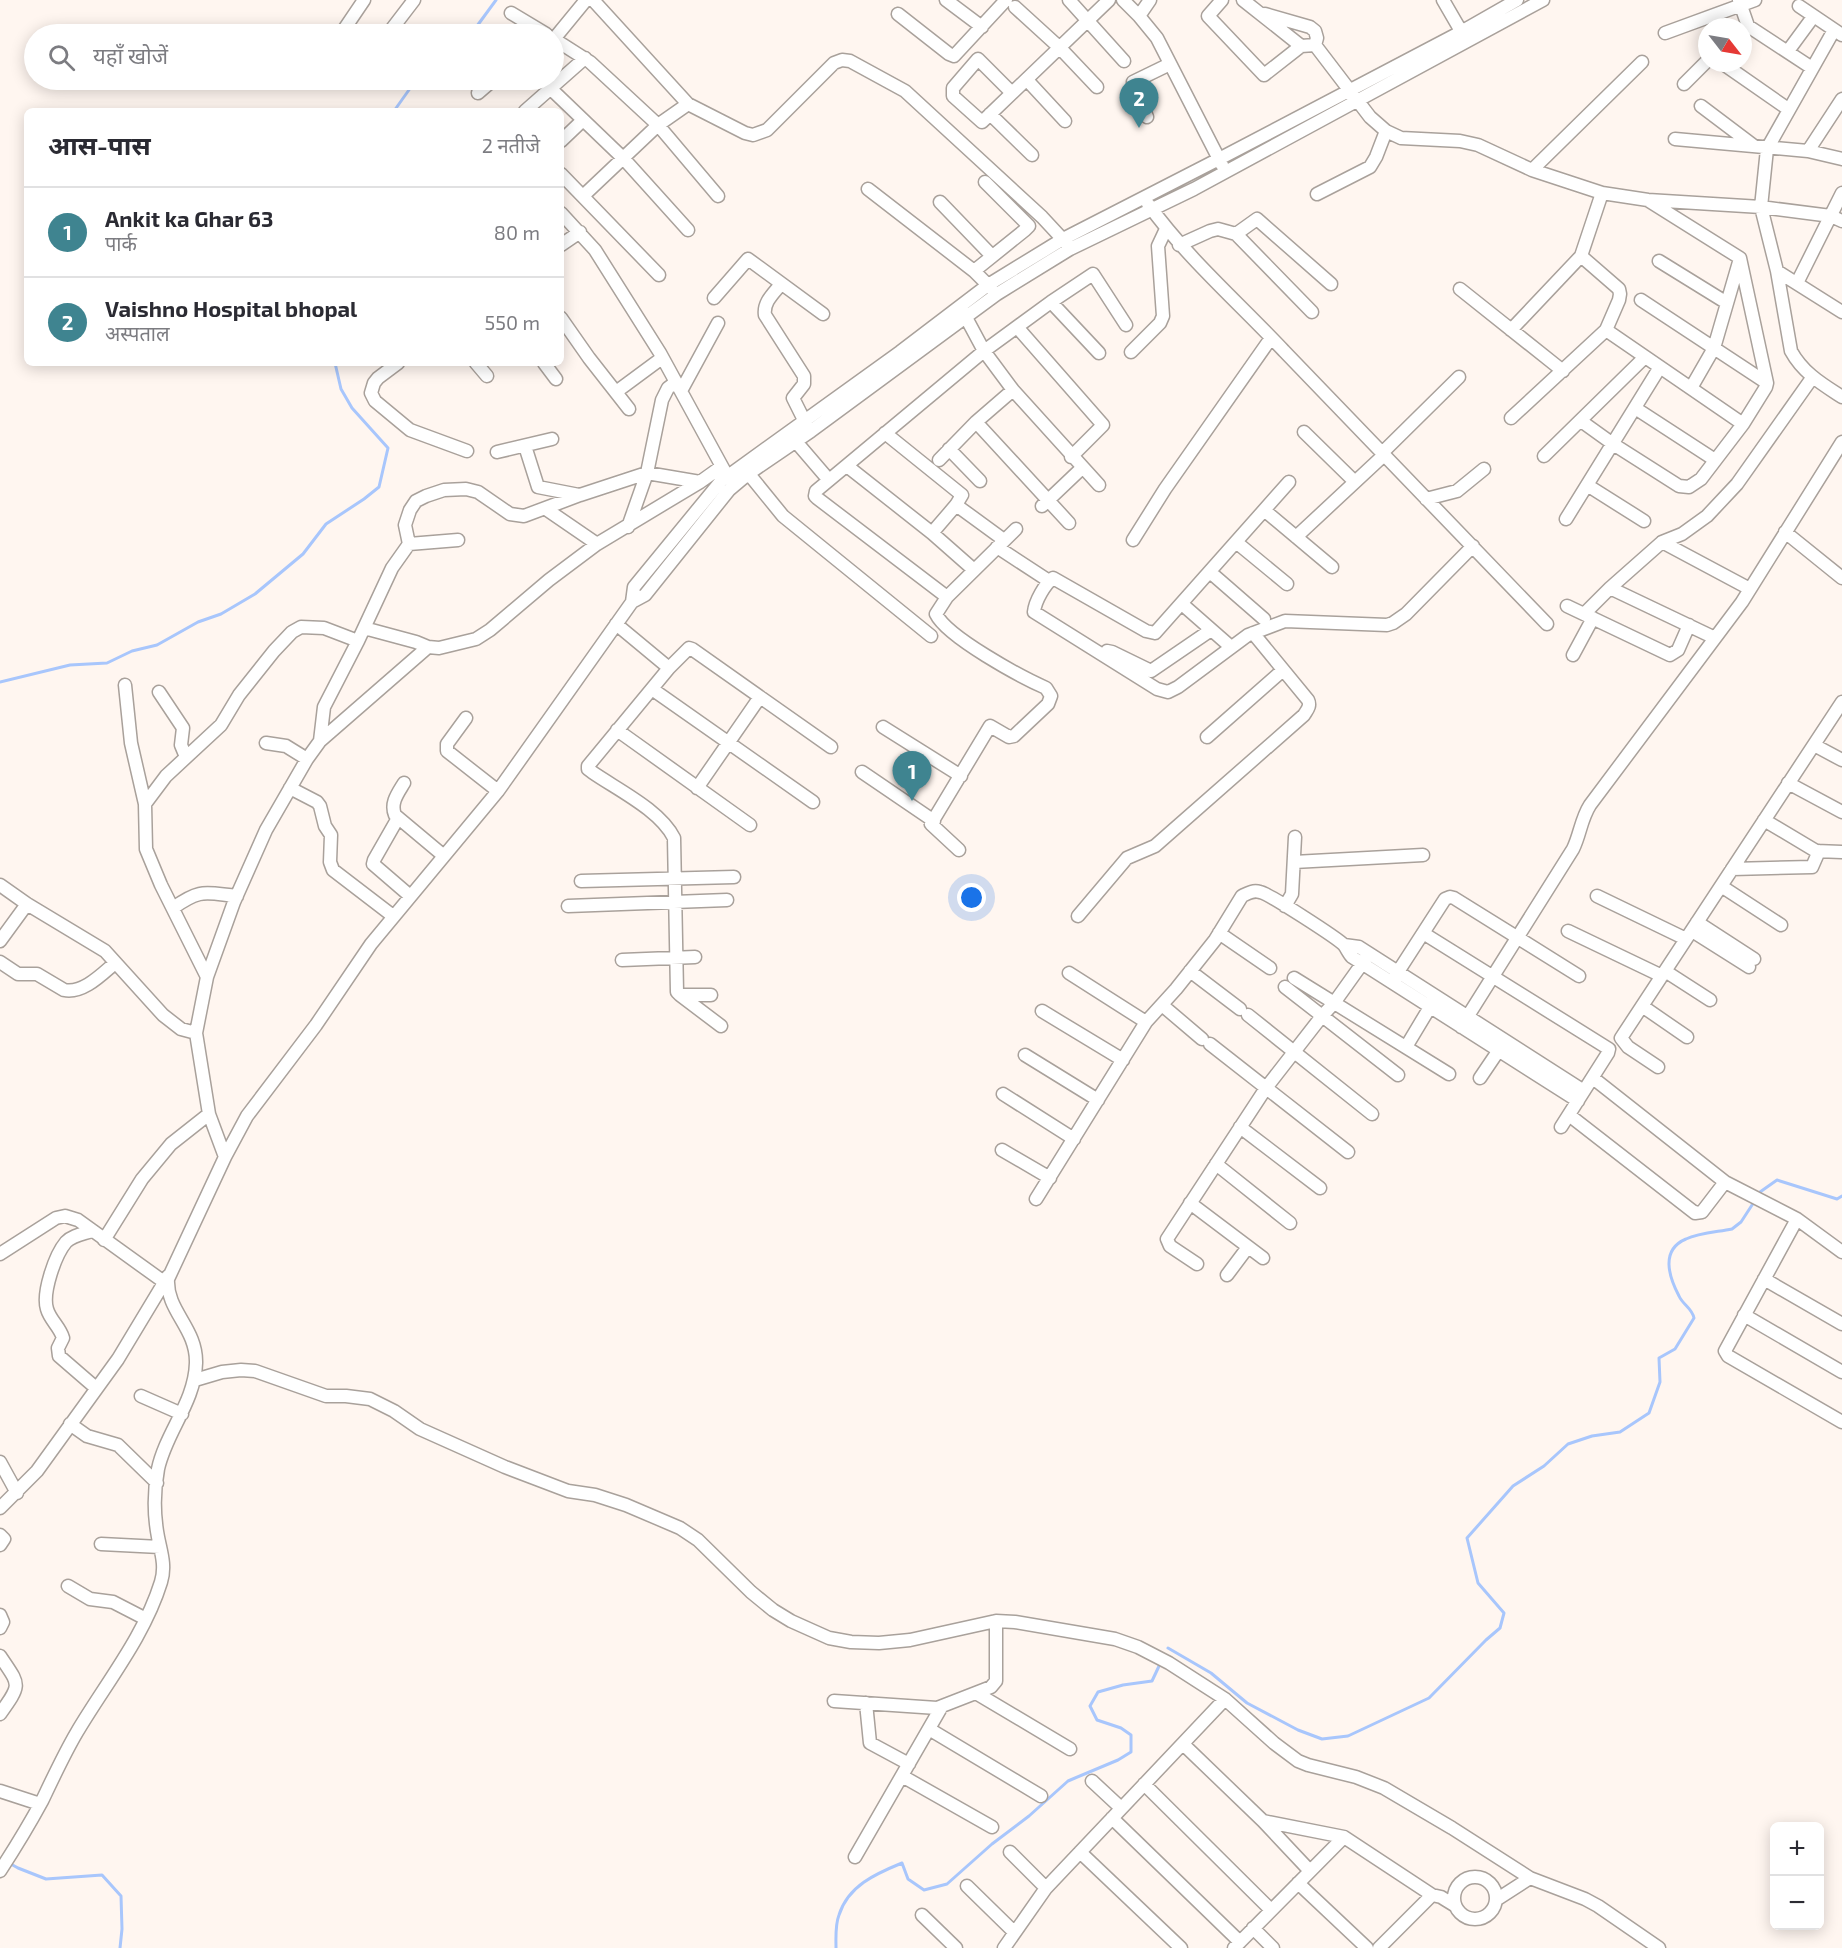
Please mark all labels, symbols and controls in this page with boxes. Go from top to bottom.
north arrow [1698,18,1752,72]
search box [24,24,564,90]
icon: search [45,41,78,74]
text: यहाँ खोजें [93,42,168,68]
pin: 2 [1120,78,1158,128]
text: आस-पास [48,129,151,160]
text: 2 नतीजे [482,133,540,157]
text: Ankit ka Ghar 63 [105,205,274,231]
text: 1 [63,220,72,244]
text: 80 m [494,220,540,244]
text: पार्क [105,231,137,255]
text: Vaishno Hospital bhopal [105,295,357,321]
text: 2 [62,310,73,334]
text: 550 m [485,310,540,334]
text: अस्पताल [105,321,170,345]
pin: 1 [892,752,932,801]
your location [957,883,986,912]
map controls [1770,1822,1824,1930]
button: + [1770,1822,1824,1876]
button: − [1770,1876,1824,1930]

